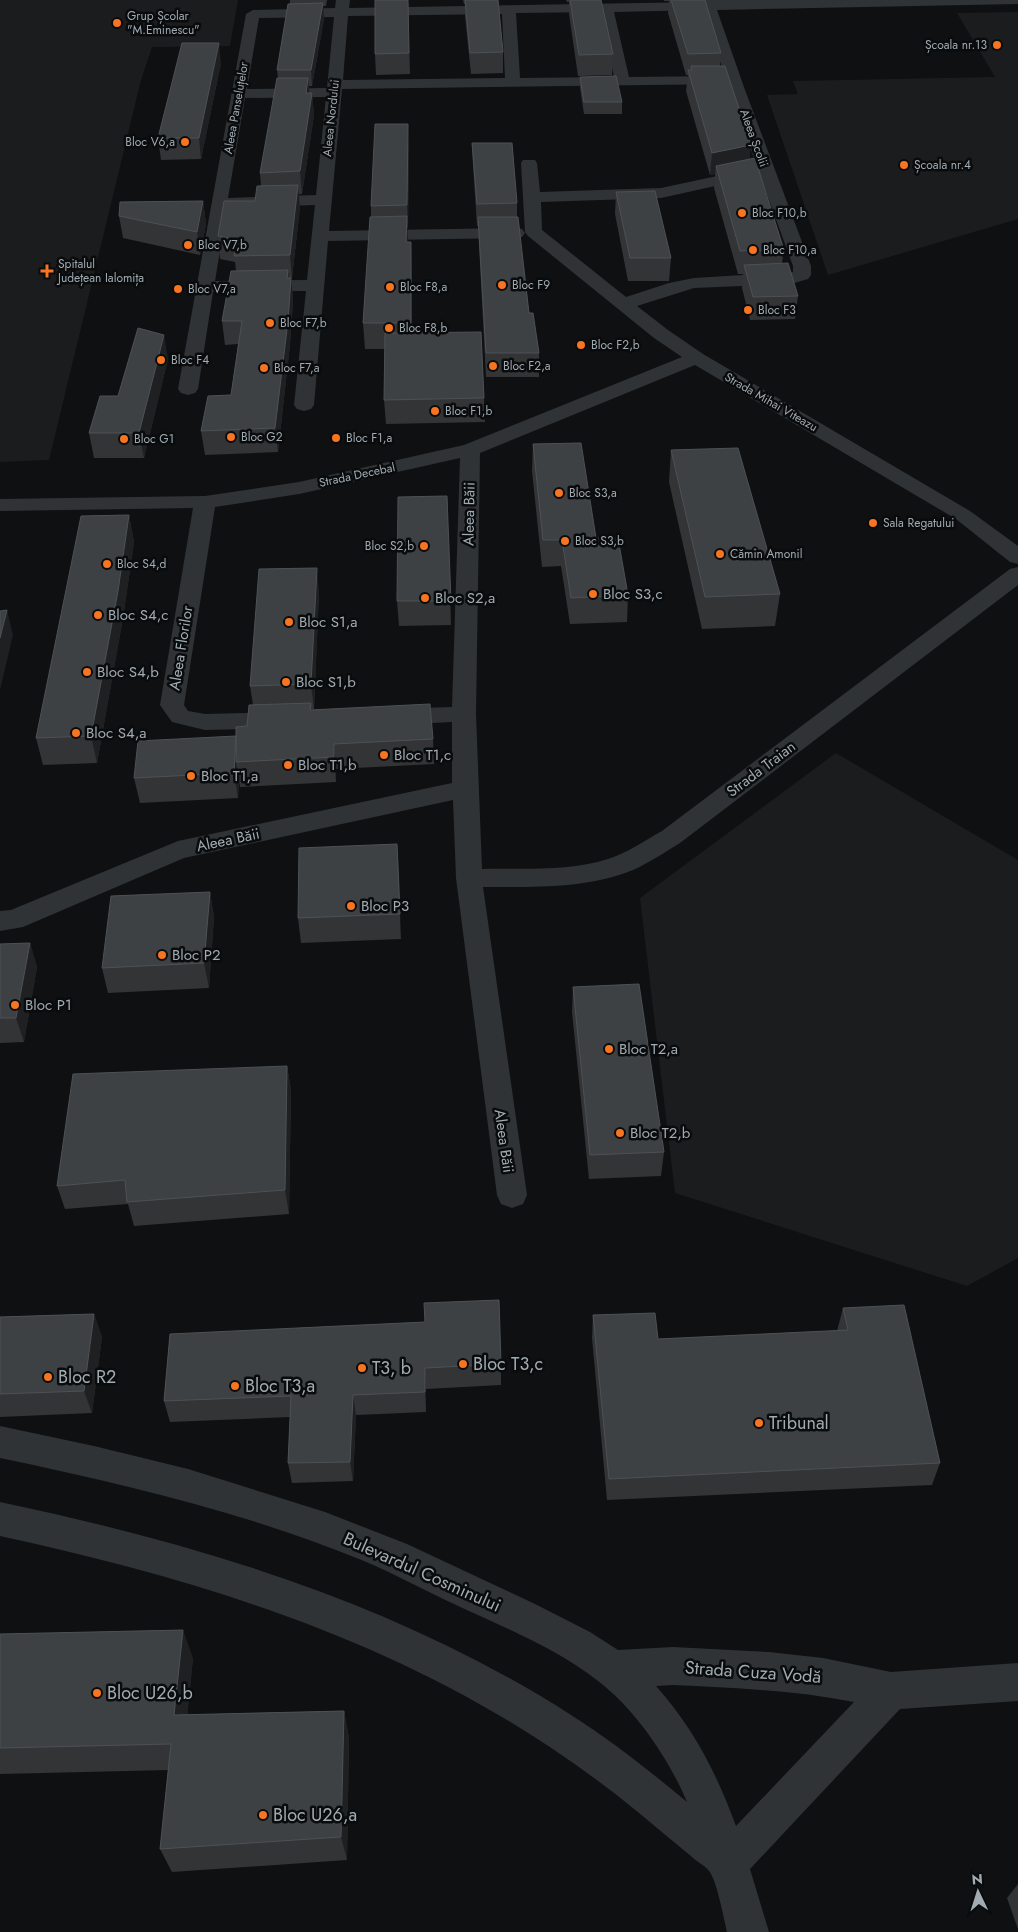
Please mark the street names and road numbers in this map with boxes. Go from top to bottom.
street label: Aleea Panseluțelor [219,60,253,155]
street label: Aleea Nordului [318,78,344,158]
street label: Aleea Școlii [735,107,773,169]
street label: Strada Mihai Viteazu [721,368,821,436]
street label: Strada Decebal [317,458,397,492]
street label: Aleea Băii [457,482,481,546]
street label: Aleea Florilor [163,603,199,692]
street label: Strada Traian [722,736,800,802]
street label: Aleea Băii [194,823,262,857]
street label: Aleea Băii [489,1108,519,1174]
street label: Bulevardul Cosminului [339,1526,505,1618]
street label: Strada Cuza Vodă [684,1654,822,1690]

